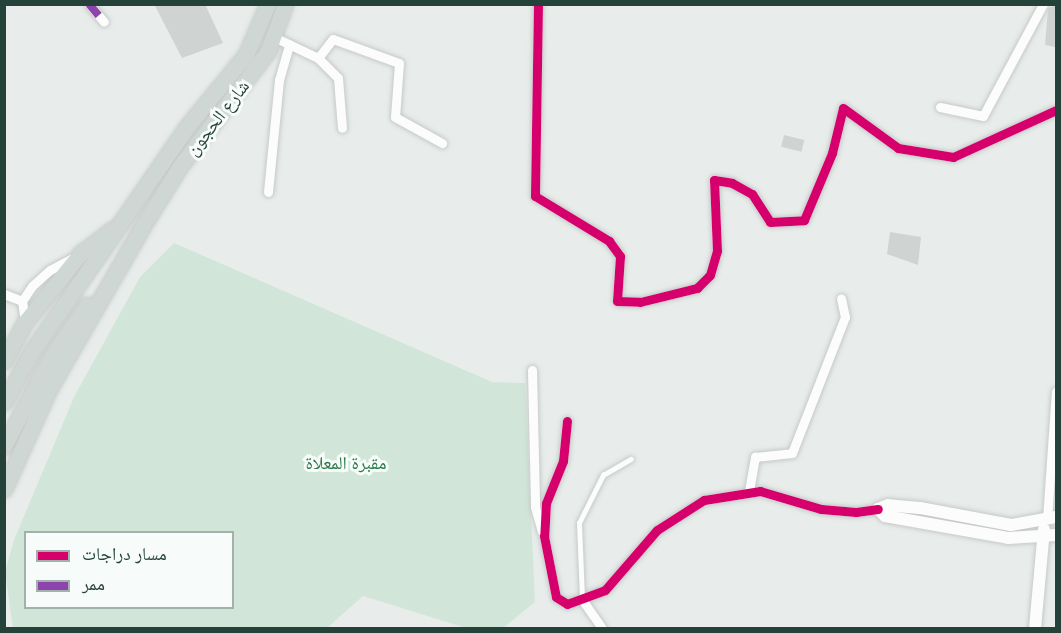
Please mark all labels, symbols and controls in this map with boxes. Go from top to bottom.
street label: شارع الحجون [182,76,254,160]
park label: مقبرة المعلاة [306,452,386,474]
legend [24,531,234,609]
text: مسار دراجات [82,543,167,564]
text: ممر [82,573,105,594]

